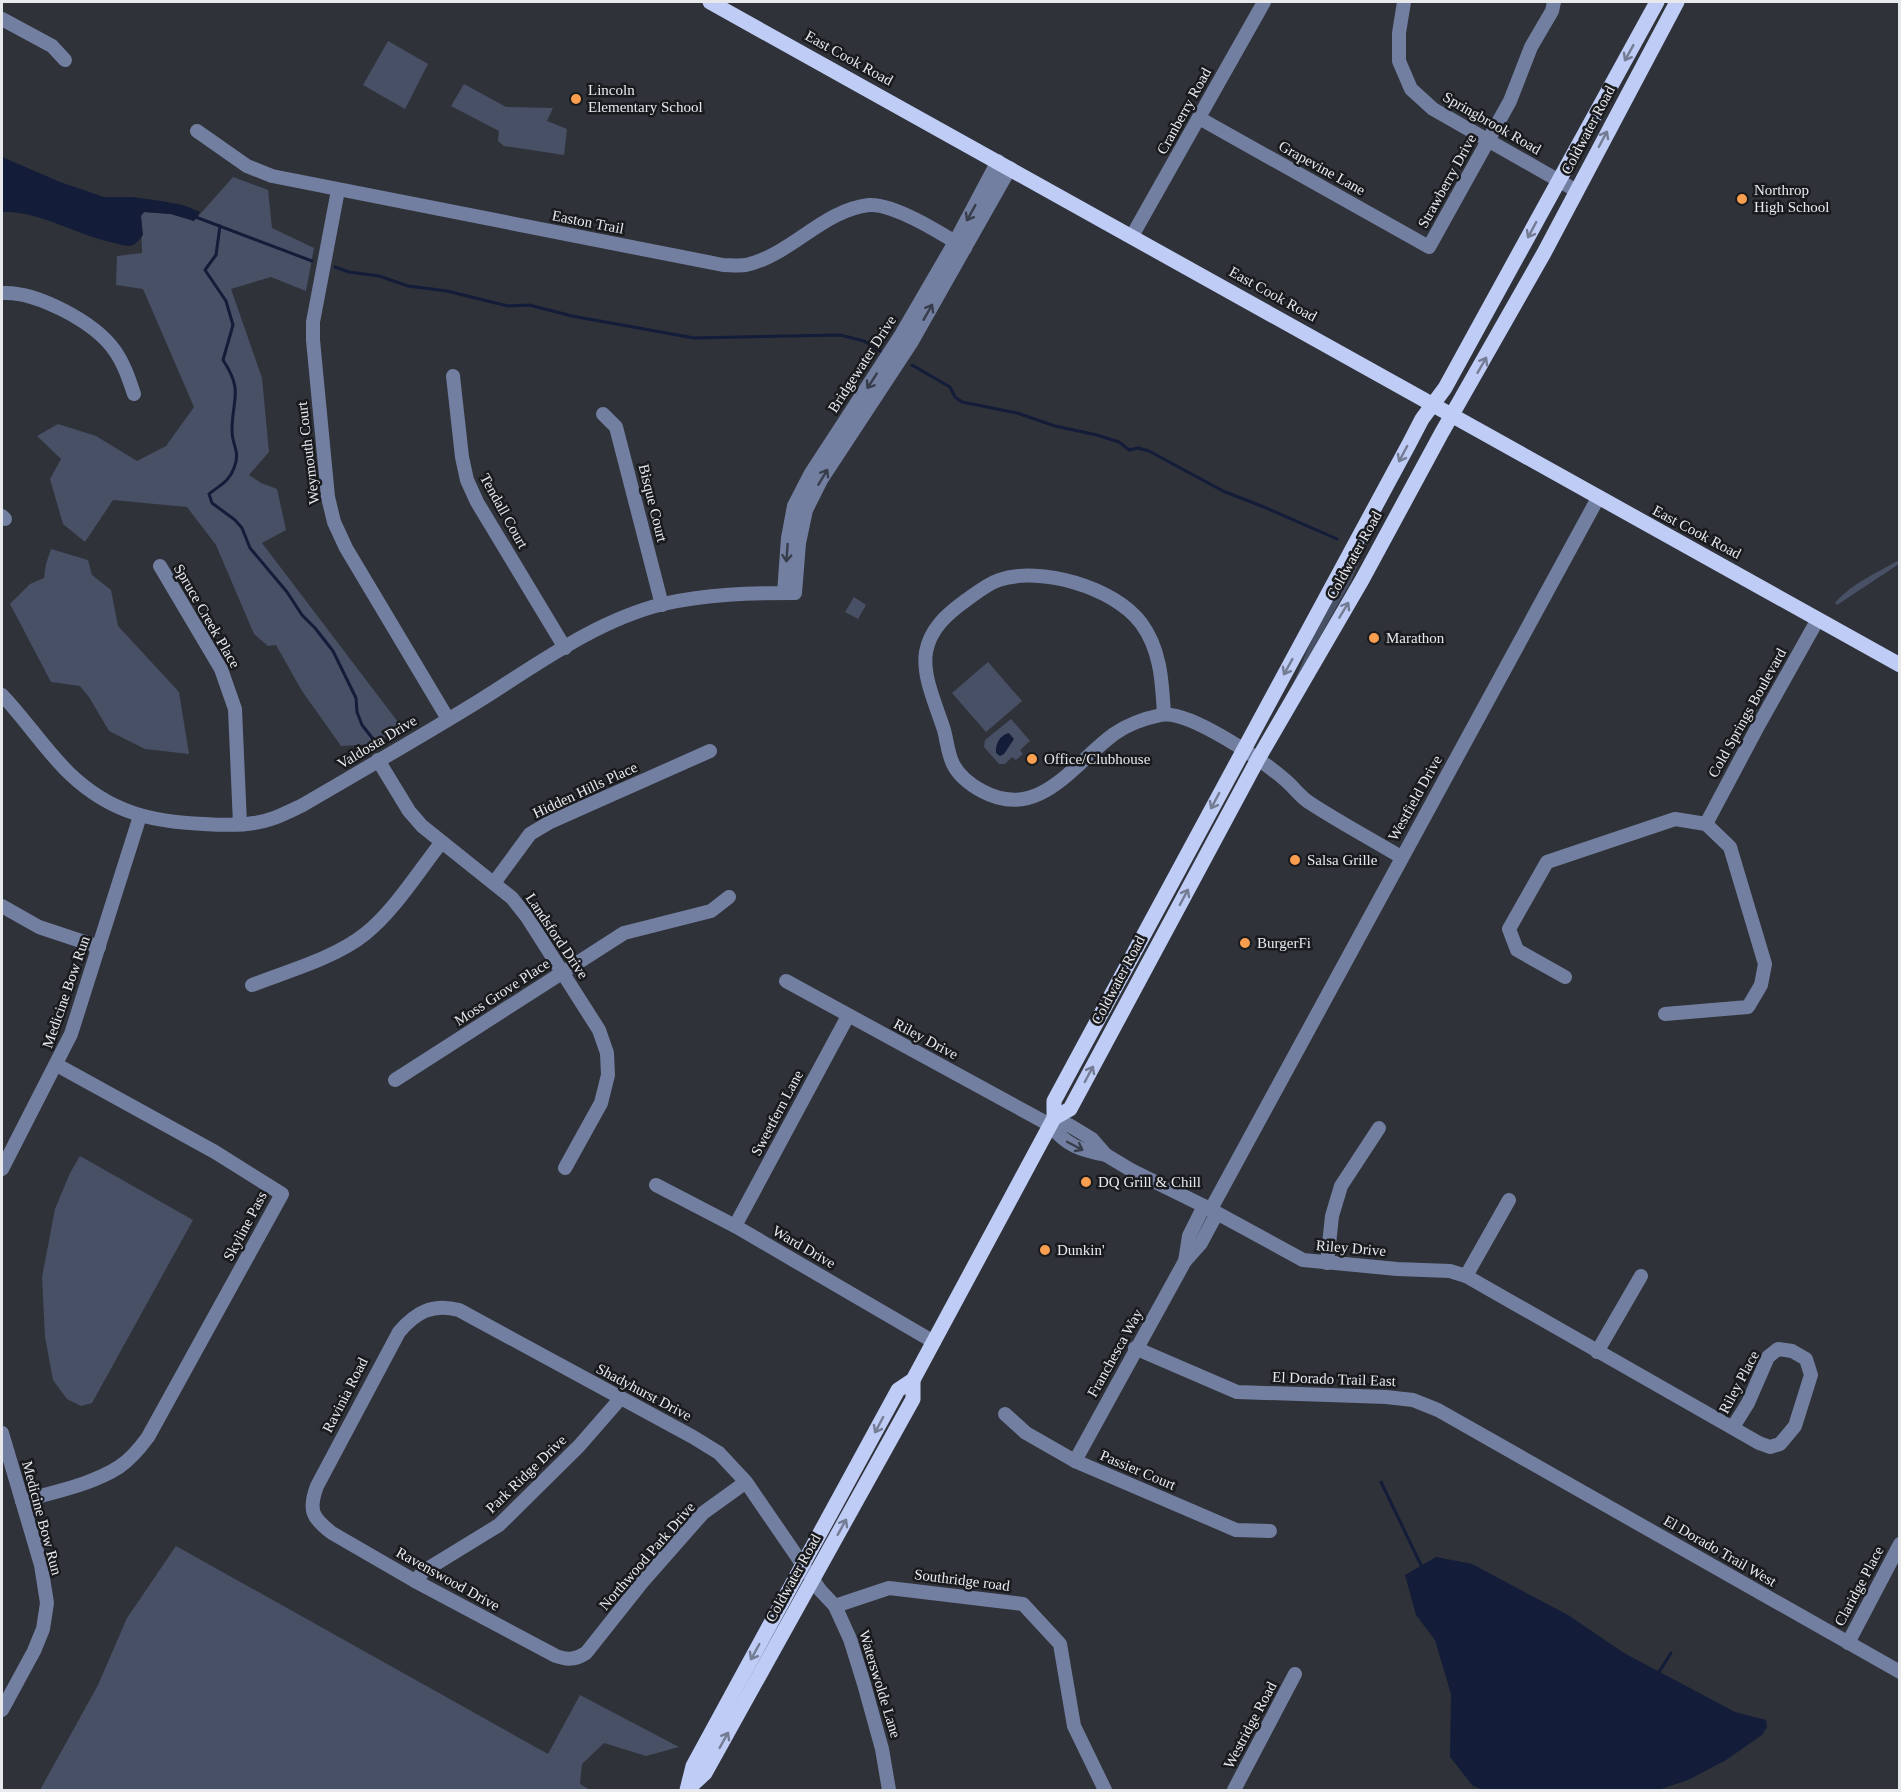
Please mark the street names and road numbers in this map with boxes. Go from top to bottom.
street label: East Cook Road [802,27,896,89]
street label: Cranberry Road [1154,65,1215,157]
street label: Coldwater Road [1558,83,1618,177]
street label: Springbrook Road [1440,88,1544,158]
street label: Strawberry Drive [1415,131,1480,231]
street label: Grapevine Lane [1276,138,1368,198]
street label: Easton Trail [551,207,625,237]
street label: East Cook Road [1226,263,1320,325]
street label: Bridgewater Drive [825,312,899,415]
street label: Weymouth Court [294,400,322,505]
street label: Bisque Court [636,462,671,544]
street label: Tendall Court [477,471,531,552]
street label: East Cook Road [1650,502,1744,562]
street label: Coldwater Road [1323,508,1385,602]
street label: Spruce Creek Place [171,561,243,671]
street label: Cold Springs Boulevard [1705,645,1789,780]
street label: Valdosta Drive [334,712,420,772]
street label: Westfield Drive [1385,752,1445,843]
street label: Hidden Hills Place [530,759,640,821]
street label: Landsford Drive [523,890,592,982]
street label: Medicine Bow Run [39,933,93,1050]
street label: Coldwater Road [1088,933,1148,1027]
street label: Moss Grove Place [452,955,553,1029]
street label: Riley Drive [891,1015,961,1063]
street label: Sweetfern Lane [748,1067,806,1158]
street label: Skyline Pass [220,1188,270,1263]
street label: Ward Drive [770,1223,839,1272]
street label: Riley Drive [1315,1237,1387,1259]
street label: Franchesca Way [1084,1306,1146,1400]
street label: Riley Place [1716,1348,1762,1416]
street label: Ravinia Road [319,1354,371,1435]
street label: Shadyhurst Drive [594,1360,695,1424]
street label: El Dorado Trail East [1272,1369,1397,1389]
street label: Park Ridge Drive [483,1432,570,1516]
street label: Passier Court [1098,1447,1179,1493]
street label: Medicine Bow Run [19,1459,65,1577]
street label: Northwood Park Drive [596,1499,698,1613]
street label: El Dorado Trail West [1661,1512,1780,1590]
street label: Coldwater Road [762,1531,824,1625]
street label: Claridge Place [1831,1543,1887,1629]
street label: Ravenswood Drive [394,1544,503,1614]
street label: Southridge road [913,1566,1011,1594]
street label: Waterswolde Lane [856,1628,904,1740]
street label: Westridge Road [1220,1678,1280,1771]

